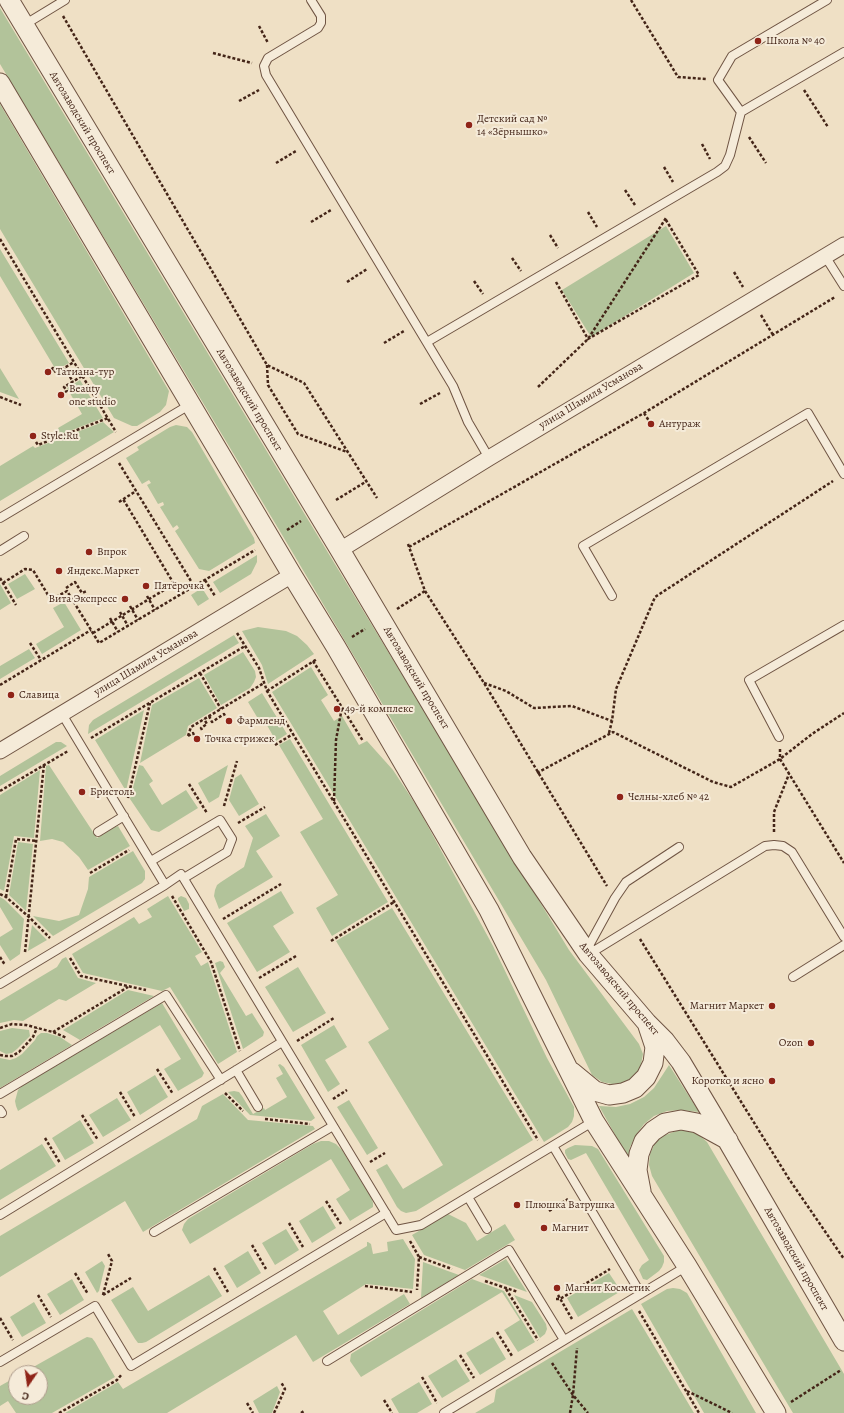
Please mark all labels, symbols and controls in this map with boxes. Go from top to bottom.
place label: Школа № 40 [766,34,825,48]
marker: Школа № 40 [753,36,763,46]
street label: Автозаводский проспект [46,69,118,177]
place label: Детский сад № 14 «Зёрнышко» [477,112,548,138]
marker: Детский сад № 14 «Зёрнышко» [464,120,474,130]
street label: Автозаводский проспект [213,346,285,454]
street label: улица Шамиля Усманова [537,360,645,432]
place label: Татиана-тур [56,365,114,379]
marker: Татиана-тур [43,367,53,377]
place label: Beauty one studio [69,382,116,408]
marker: Beauty one studio [56,390,66,400]
place label: Антураж [659,417,701,431]
marker: Антураж [646,419,656,429]
place label: Style.Ru [41,429,78,443]
marker: Style.Ru [28,431,38,441]
place label: Впрок [97,545,127,559]
marker: Впрок [84,547,94,557]
place label: Яндекс.Маркет [67,564,139,578]
marker: Яндекс.Маркет [54,566,64,576]
place label: Пятёрочка [154,579,204,593]
marker: Пятёрочка [141,581,151,591]
place label: Вита Экспресс [49,592,117,606]
marker: Вита Экспресс [120,594,130,604]
street label: Автозаводский проспект [380,624,452,732]
street label: улица Шамиля Усманова [92,627,200,699]
place label: Славица [19,688,59,702]
marker: Славица [6,690,16,700]
place label: 49-й комплекс [345,702,413,716]
marker: 49-й комплекс [332,704,342,714]
place label: Фармленд [237,714,285,728]
marker: Фармленд [224,716,234,726]
place label: Точка стрижек [205,732,275,746]
marker: Точка стрижек [192,734,202,744]
place label: Бристоль [90,785,134,799]
marker: Бристоль [77,787,87,797]
place label: Челны-хлеб № 42 [628,790,709,804]
marker: Челны-хлеб № 42 [615,792,625,802]
street label: Автозаводский проспект [576,940,662,1038]
place label: Магнит Маркет [690,999,764,1013]
marker: Магнит Маркет [767,1001,777,1011]
place label: Ozon [779,1036,803,1050]
marker: Ozon [806,1038,816,1048]
place label: Коротко и ясно [692,1074,764,1088]
marker: Коротко и ясно [767,1076,777,1086]
place label: Плюшка Ватрушка [525,1198,615,1212]
marker: Плюшка Ватрушка [512,1200,522,1210]
street label: Автозаводский проспект [761,1205,831,1313]
place label: Магнит [552,1221,589,1235]
marker: Магнит [539,1223,549,1233]
place label: Магнит Косметик [565,1281,650,1295]
marker: Магнит Косметик [552,1283,562,1293]
north arrow [8,1365,48,1405]
text: С [20,1388,30,1404]

